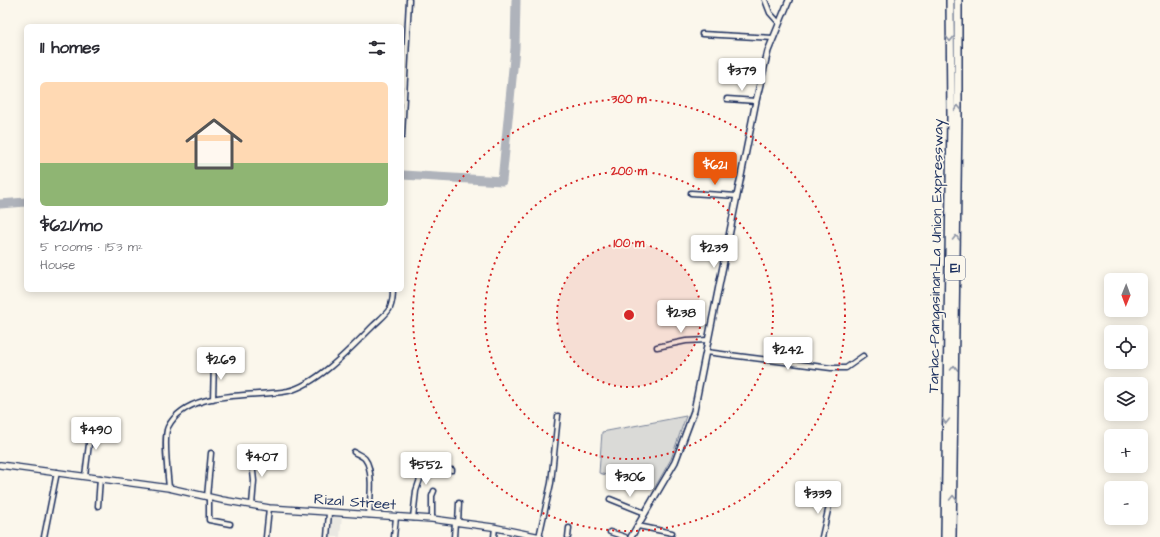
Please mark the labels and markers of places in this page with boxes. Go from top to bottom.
pin: $379 [718,58,766,92]
pin: $621 [691,152,739,186]
pin: $239 [690,235,738,269]
pin: $238 [657,300,705,334]
centre of rings [622,308,636,322]
pin: $242 [764,337,812,371]
pin: $269 [197,347,245,381]
pin: $490 [72,417,120,451]
pin: $407 [238,444,286,478]
pin: $552 [402,452,450,486]
pin: $306 [606,464,654,498]
pin: $339 [794,481,842,515]

